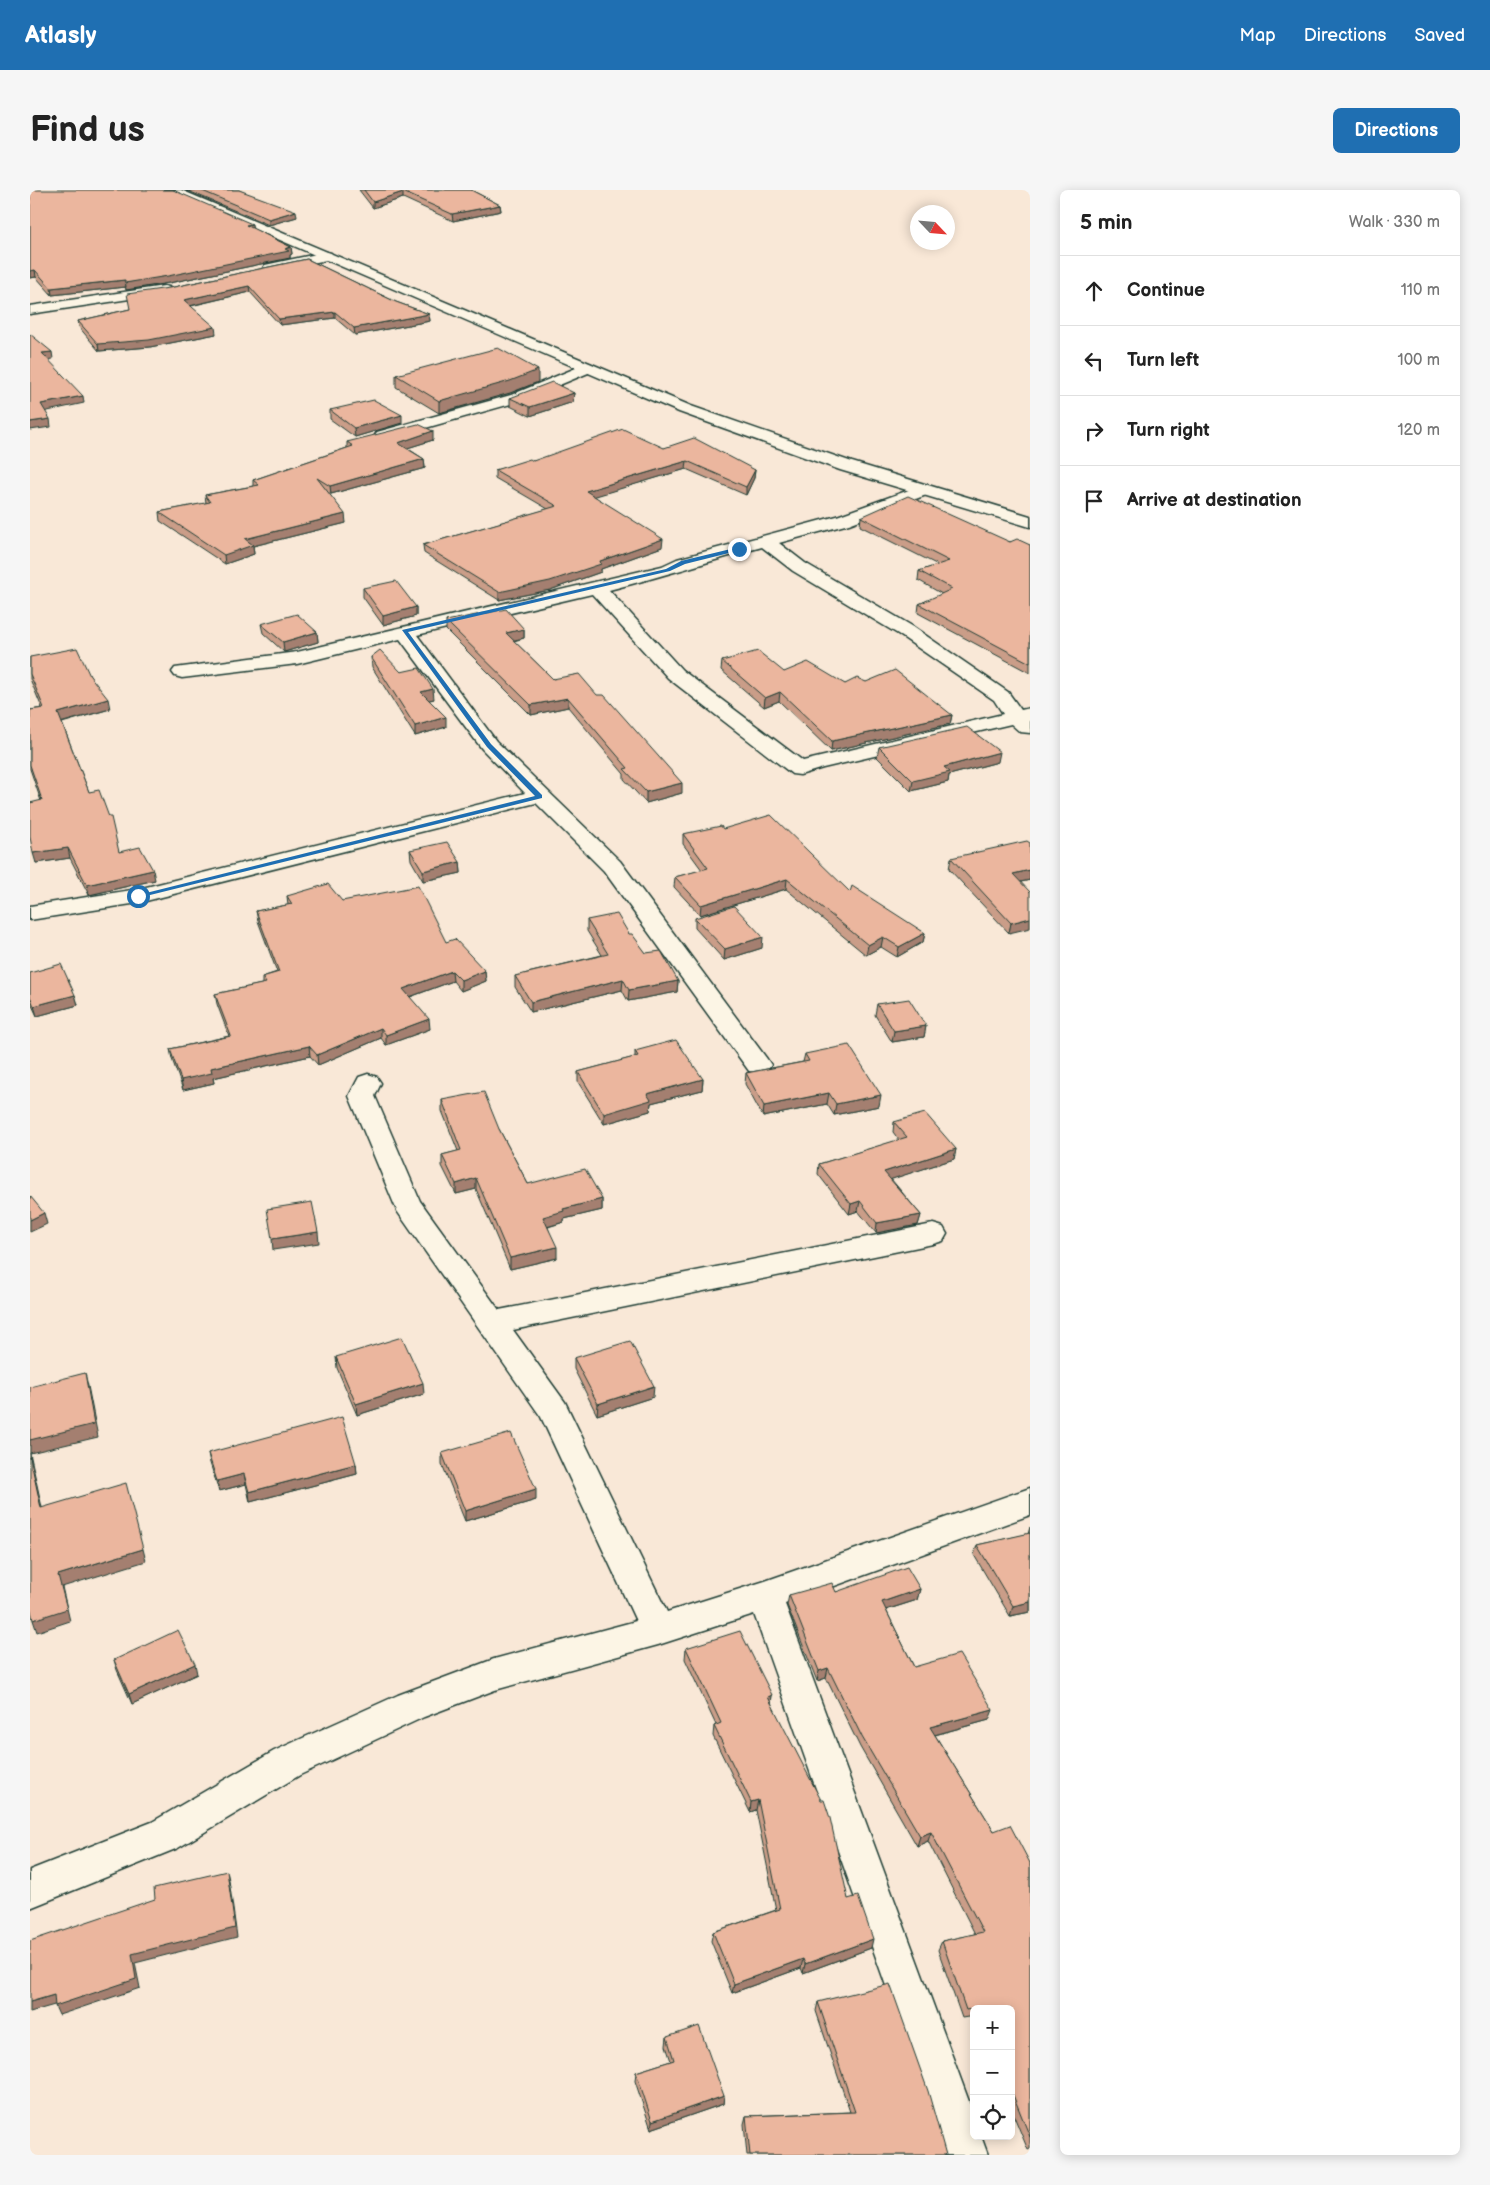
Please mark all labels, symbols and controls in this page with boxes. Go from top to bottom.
text: Atlasly [25,21,96,50]
text: Map [1240,25,1276,46]
text: Directions [1304,25,1386,46]
text: Saved [1414,25,1465,46]
button: Directions [1333,108,1460,153]
text: Find us [30,109,145,152]
north arrow [910,205,955,250]
text: 5 min [1080,210,1133,235]
text: Walk · 330 m [1349,213,1440,232]
icon: ahead [1080,277,1108,305]
text: Continue [1127,279,1205,302]
text: 110 m [1401,281,1440,300]
icon: left [1080,347,1108,375]
text: Turn left [1127,349,1199,372]
text: 100 m [1397,351,1440,370]
icon: right [1080,417,1108,445]
text: Turn right [1127,419,1210,442]
text: 120 m [1397,421,1440,440]
icon: arrive [1080,487,1108,515]
text: Arrive at destination [1127,489,1302,512]
route end [728,538,751,561]
route start [127,885,150,908]
map controls [970,2005,1015,2140]
button: + [970,2005,1015,2050]
button: − [970,2050,1015,2095]
button: locate [970,2095,1015,2140]

